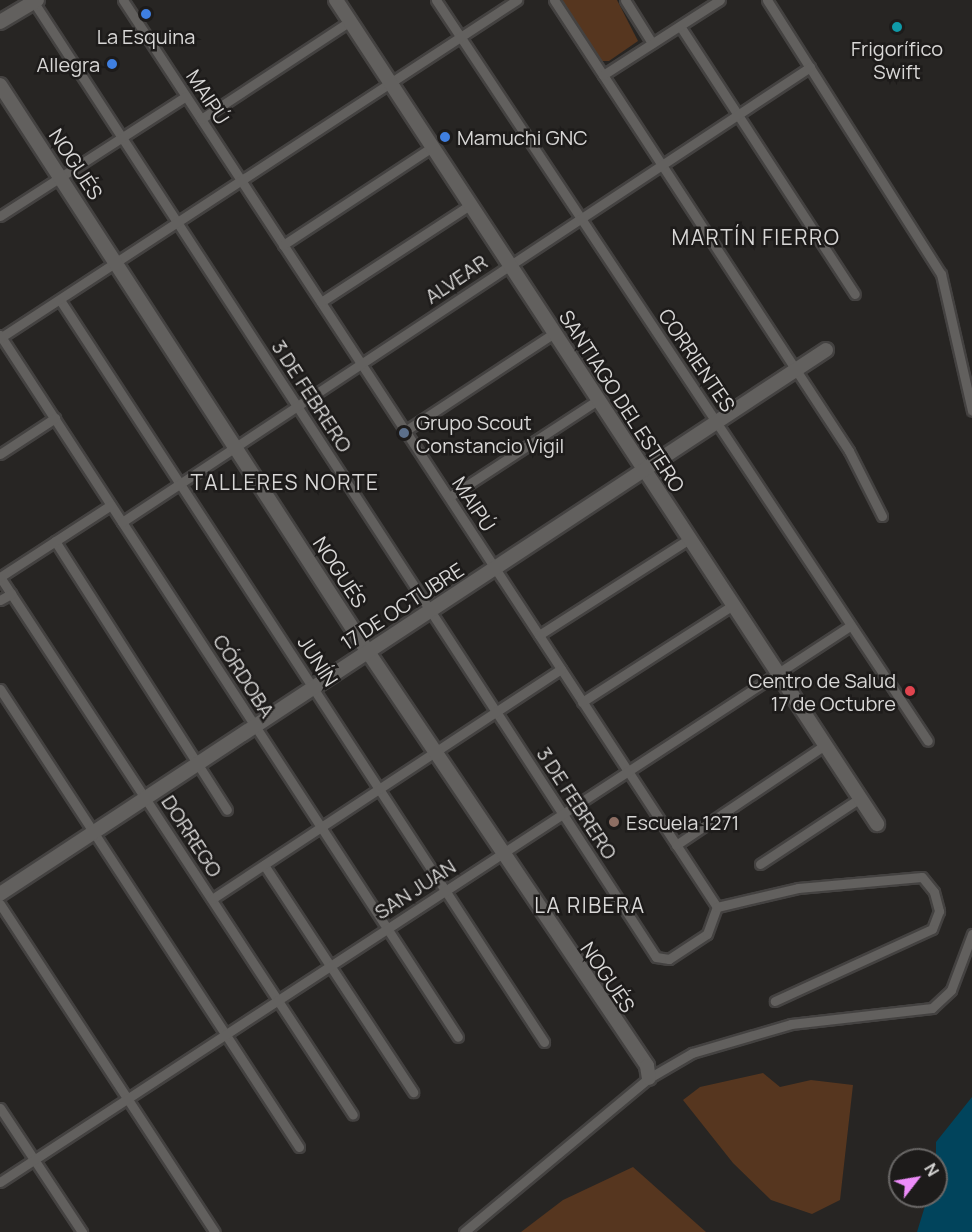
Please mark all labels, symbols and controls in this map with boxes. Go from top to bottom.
marker: La Esquina [139,7,153,21]
marker: Frigorífico Swift [890,20,904,34]
place label: La Esquina [97,24,195,48]
place label: Frigorífico Swift [851,36,943,83]
place label: Allegra [37,52,100,76]
marker: Allegra [105,57,119,71]
street label: MAIPÚ [182,65,234,129]
street label: NOGUÉS [44,124,108,204]
place label: Mamuchi GNC [457,125,587,149]
marker: Mamuchi GNC [438,130,452,144]
district label: MARTÍN FIERRO [672,224,840,250]
street label: ALVEAR [420,249,492,309]
street label: CORRIENTES [654,304,740,416]
street label: SANTIAGO DEL ESTERO [554,305,690,497]
street label: 3 DE FEBRERO [267,335,357,457]
place label: Grupo Scout Constancio Vigil [416,410,564,457]
marker: Grupo Scout Constancio Vigil [397,426,411,440]
district label: TALLERES NORTE [191,469,379,495]
street label: MAIPÚ [448,472,500,536]
street label: NOGUÉS [308,532,372,612]
street label: 17 DE OCTUBRE [336,557,468,655]
street label: CÓRDOBA [208,630,280,722]
street label: JUNÍN [293,631,343,691]
place label: Centro de Salud 17 de Octubre [748,668,896,715]
marker: Centro de Salud 17 de Octubre [901,682,919,700]
street label: 3 DE FEBRERO [532,742,622,864]
street label: DORREGO [157,791,227,881]
place label: Escuela 1271 [626,810,739,834]
marker: Escuela 1271 [607,815,621,829]
street label: SAN JUAN [370,854,460,924]
district label: LA RIBERA [534,892,646,918]
street label: NOGUÉS [576,937,640,1017]
north arrow [888,1148,948,1208]
text: N [919,1159,944,1180]

